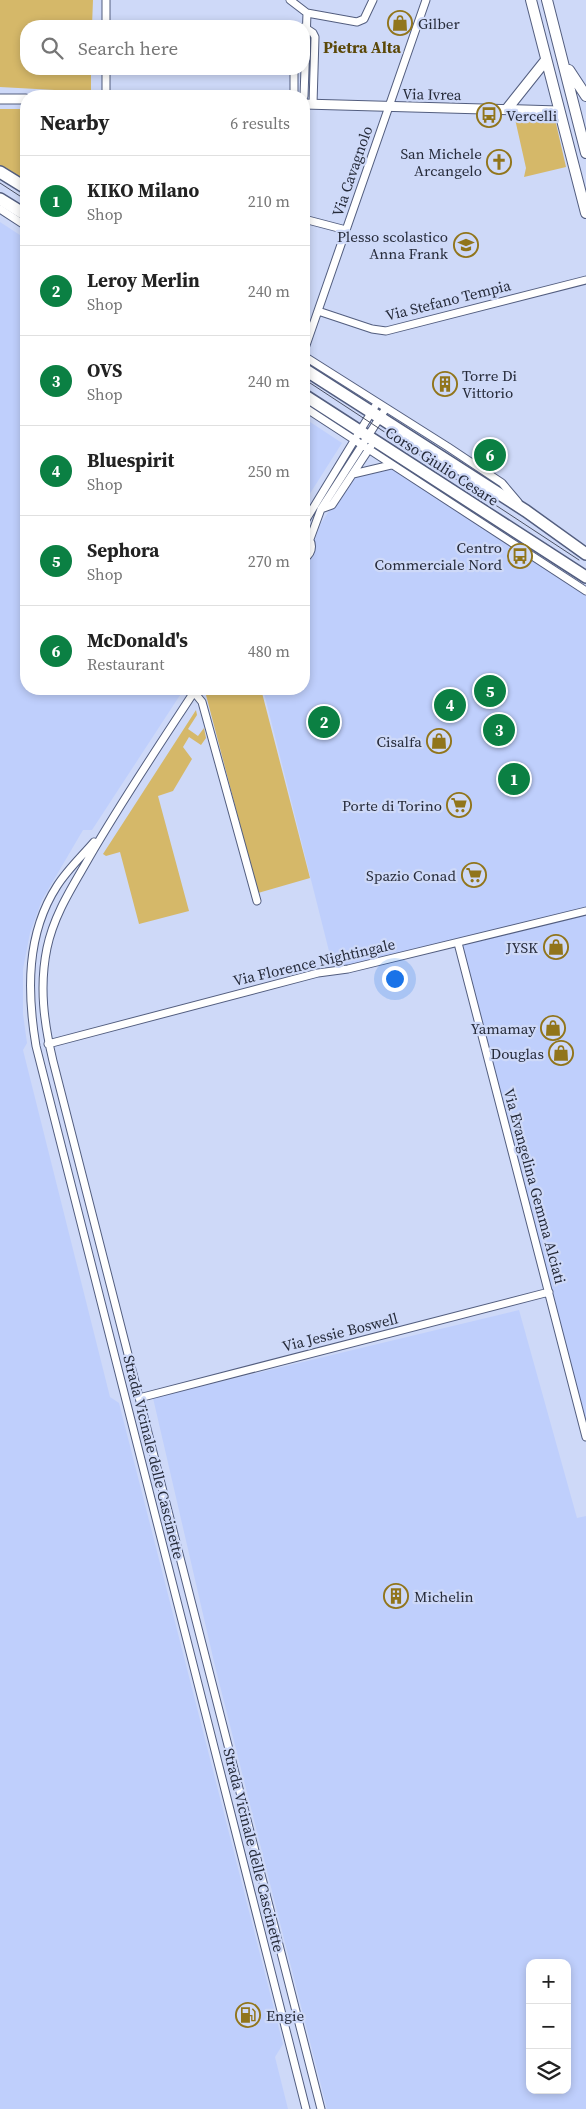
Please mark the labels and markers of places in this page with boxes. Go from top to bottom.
shop icon: Gilber [387,10,413,36]
place label: Gilber [418,13,460,34]
bus stop icon: Vercelli [476,102,502,128]
place label: Vercelli [506,105,557,126]
place label: San Michele Arcangelo [400,143,482,181]
church icon: San Michele Arcangelo [486,149,512,175]
place label: Plesso scolastico Anna Frank [337,226,449,264]
school or university icon: Plesso scolastico Anna Frank [453,232,479,258]
place label: Torre Di Vittorio [462,365,517,403]
building icon: Torre Di Vittorio [432,371,458,397]
pin: 6 [474,436,506,474]
place label: Centro Commerciale Nord [375,537,502,575]
bus stop icon: Centro Commerciale Nord [507,543,533,569]
pin: 5 [474,672,506,710]
pin: 4 [434,686,466,724]
pin: 2 [308,703,340,741]
pin: 3 [483,711,515,749]
shop icon: Cisalfa [426,728,452,754]
place label: Cisalfa [377,731,422,752]
pin: 1 [498,760,530,798]
supermarket icon: Porte di Torino [446,792,472,818]
place label: Porte di Torino [342,795,442,816]
supermarket icon: Spazio Conad [461,862,487,888]
place label: Spazio Conad [366,865,456,886]
shop icon: JYSK [543,934,569,960]
place label: JYSK [505,937,538,958]
shop icon: Yamamay [540,1015,566,1041]
place label: Yamamay [470,1018,536,1039]
shop icon: Douglas [548,1040,574,1066]
place label: Douglas [491,1043,544,1064]
building icon: Michelin [383,1583,409,1609]
place label: Michelin [414,1586,474,1607]
fuel station icon: Engie [235,2002,261,2028]
place label: Engie [266,2005,304,2026]

